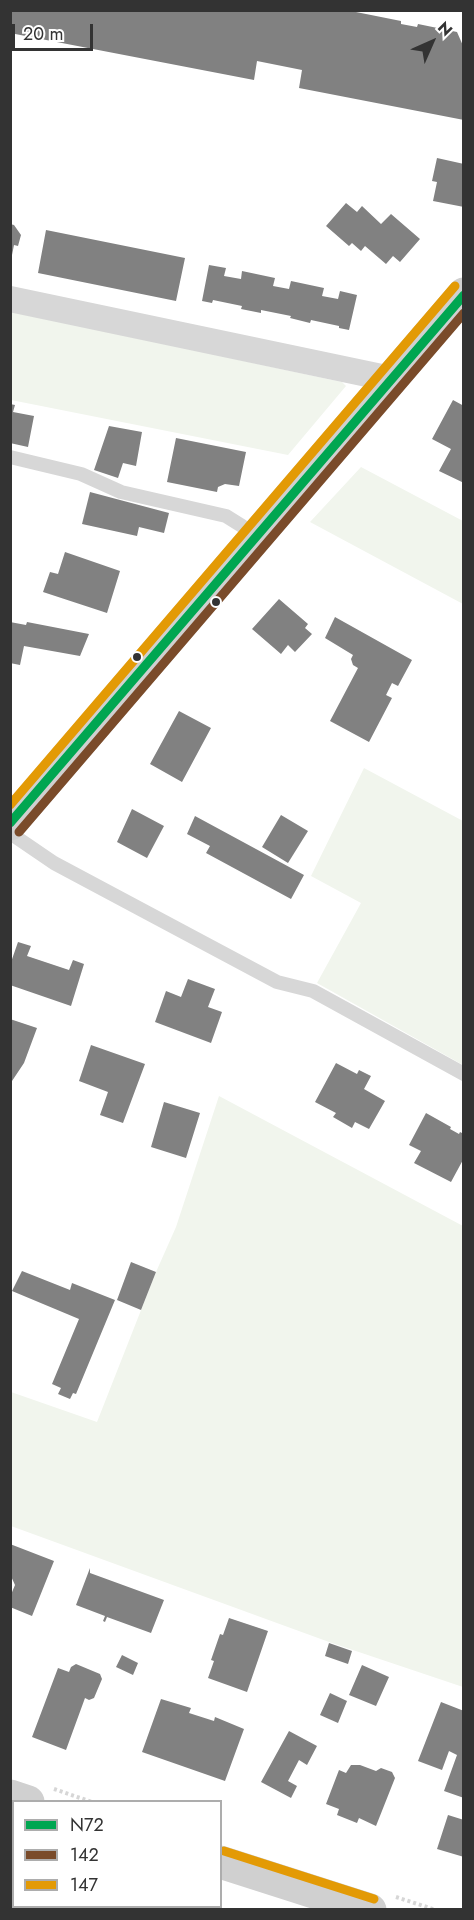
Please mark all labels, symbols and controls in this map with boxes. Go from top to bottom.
scale bar [15,12,96,50]
north arrow [402,12,462,72]
text: N [432,16,458,42]
text: 20 m [23,21,63,47]
unlabelled marker [210,596,222,608]
unlabelled marker [131,651,143,663]
legend [12,1800,222,1908]
text: N72 [70,1812,104,1838]
text: 142 [70,1842,99,1868]
text: 147 [70,1872,98,1898]

